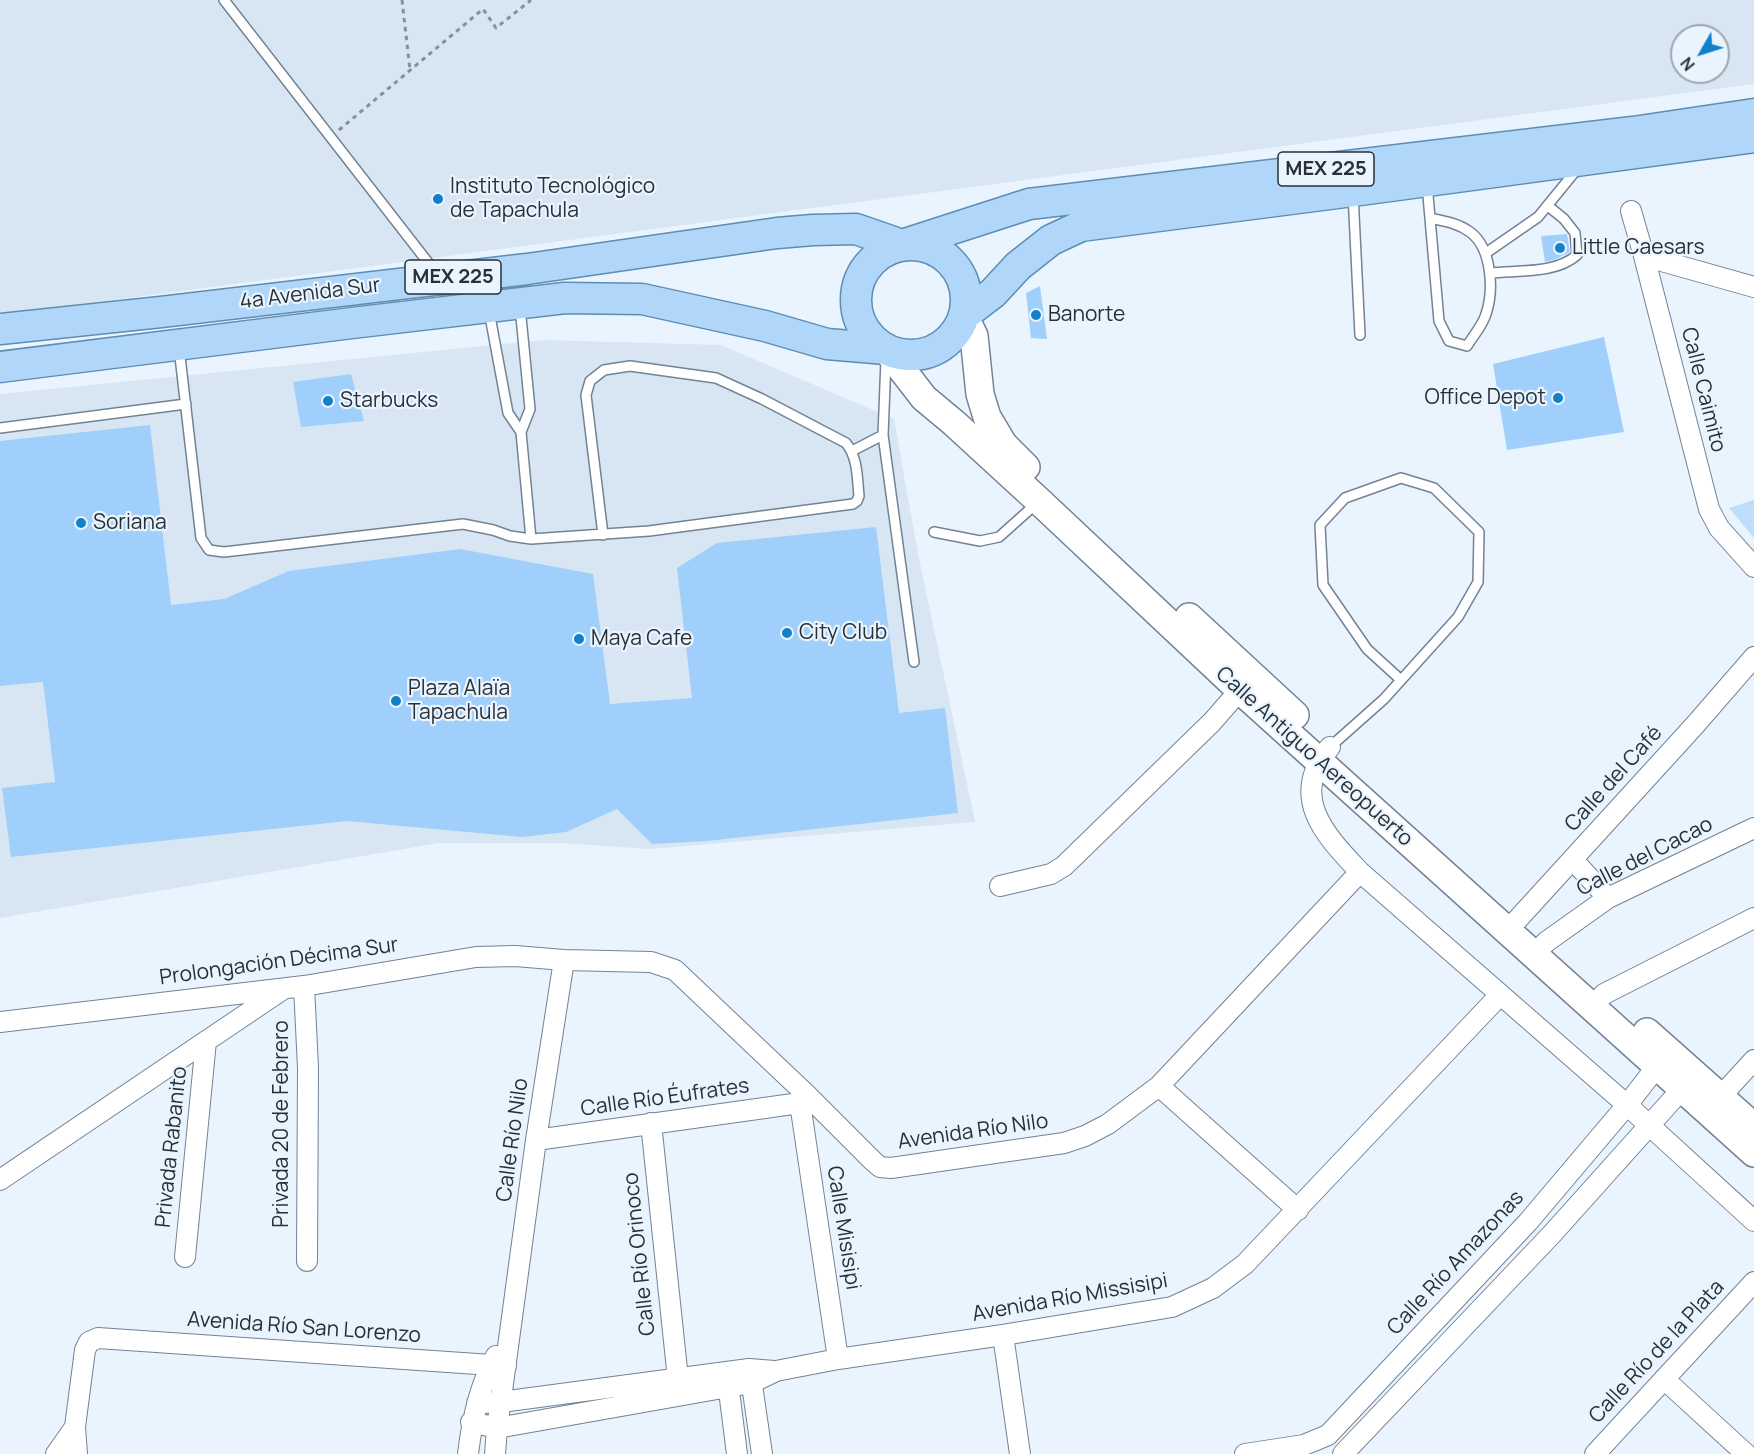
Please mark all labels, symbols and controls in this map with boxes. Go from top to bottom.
north arrow [1670,24,1730,84]
text: N [1675,53,1700,75]
road number: MEX 225 [1278,152,1374,186]
place label: Instituto Tecnológico de Tapachula [450,174,655,224]
marker: Instituto Tecnológico de Tapachula [431,192,445,206]
place label: Little Caesars [1572,235,1704,261]
marker: Little Caesars [1553,241,1567,255]
road number: MEX 225 [405,260,501,294]
street label: 4a Avenida Sur [238,273,382,315]
place label: Banorte [1048,302,1125,328]
marker: Banorte [1029,308,1043,322]
street label: Calle Caimito [1675,325,1731,455]
place label: Office Depot [1425,385,1546,411]
place label: Starbucks [340,388,438,414]
marker: Office Depot [1551,391,1565,405]
marker: Starbucks [321,394,335,408]
place label: Soriana [93,510,167,536]
marker: Soriana [74,516,88,530]
place label: City Club [799,620,887,646]
place label: Maya Cafe [591,626,692,652]
marker: City Club [780,626,794,640]
marker: Maya Cafe [572,632,586,646]
street label: Calle Antiguo Aereopuerto [1210,662,1418,852]
place label: Plaza Alaïa Tapachula [408,676,510,726]
marker: Plaza Alaïa Tapachula [389,694,403,708]
street label: Calle del Café [1560,721,1668,837]
street label: Calle del Cacao [1573,812,1717,902]
street label: Prolongación Décima Sur [158,933,400,991]
street label: Privada 20 de Febrero [269,1020,295,1228]
street label: Privada Rabanito [151,1065,193,1229]
street label: Calle Río Éufrates [579,1074,751,1122]
street label: Calle Río Nilo [492,1077,534,1203]
street label: Avenida Río Nilo [896,1109,1050,1155]
street label: Calle Misisipi [821,1164,865,1292]
street label: Calle Río Orinoco [619,1171,661,1337]
street label: Calle Río Amazonas [1383,1186,1529,1340]
street label: Avenida Río Missisipi [970,1268,1170,1328]
street label: Calle Río de la Plata [1584,1275,1730,1429]
street label: Avenida Río San Lorenzo [186,1307,422,1349]

